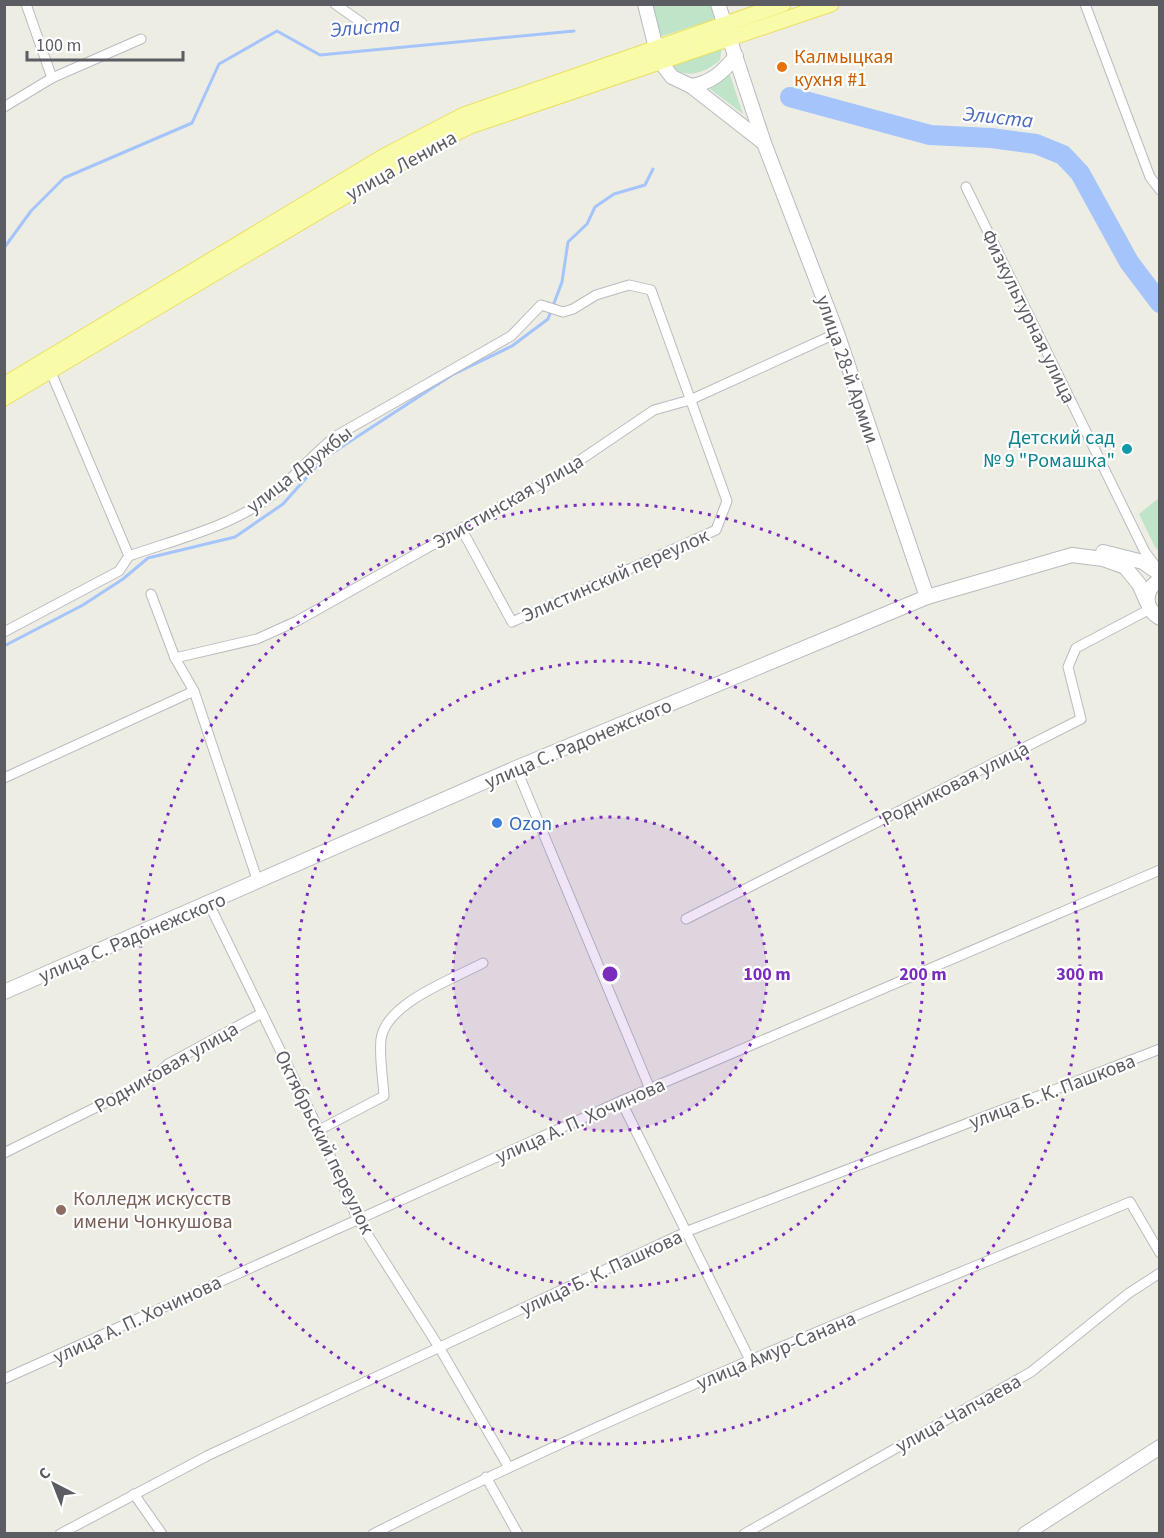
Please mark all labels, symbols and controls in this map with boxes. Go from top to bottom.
water label: Элиста [328,9,402,45]
scale bar [27,24,183,62]
text: 100 m [36,33,81,58]
place label: Калмыцкая кухня #1 [794,43,894,94]
marker: Калмыцкая кухня #1 [775,60,789,74]
water label: Элиста [961,98,1035,136]
street label: улица Ленина [341,124,462,208]
street label: Физкультурная улица [974,225,1082,408]
street label: улица 28-й Армии [809,291,886,447]
street label: улица Дружбы [241,419,359,520]
place label: Детский сад № 9 "Ромашка" [983,424,1115,475]
marker: Детский сад № 9 "Ромашка" [1120,442,1134,456]
street label: Элистинская улица [428,447,589,556]
street label: Элистинский переулок [517,522,714,630]
street label: улица С. Радонежского [480,692,676,796]
street label: Родниковая улица [877,735,1034,833]
place label: Ozon [509,810,552,838]
marker: Ozon [490,816,504,830]
street label: улица С. Радонежского [34,886,230,990]
text: 100 m [743,962,791,987]
text: 200 m [899,962,947,987]
text: 300 m [1056,962,1104,987]
centre of rings [600,964,620,984]
street label: Родниковая улица [89,1015,244,1121]
street label: Октябрьский переулок [267,1046,381,1239]
street label: улица Б. К. Пашкова [965,1047,1140,1137]
street label: улица А. П. Хочинова [491,1071,670,1171]
place label: Колледж искусств имени Чонкушова [73,1185,233,1236]
marker: Колледж искусств имени Чонкушова [54,1203,68,1217]
street label: улица Б. К. Пашкова [516,1223,687,1323]
street label: улица А. П. Хочинова [49,1269,226,1371]
street label: улица Амур-Санана [692,1305,861,1397]
street label: улица Чапчаева [890,1368,1027,1460]
north arrow [24,1454,84,1514]
text: С [34,1462,55,1485]

